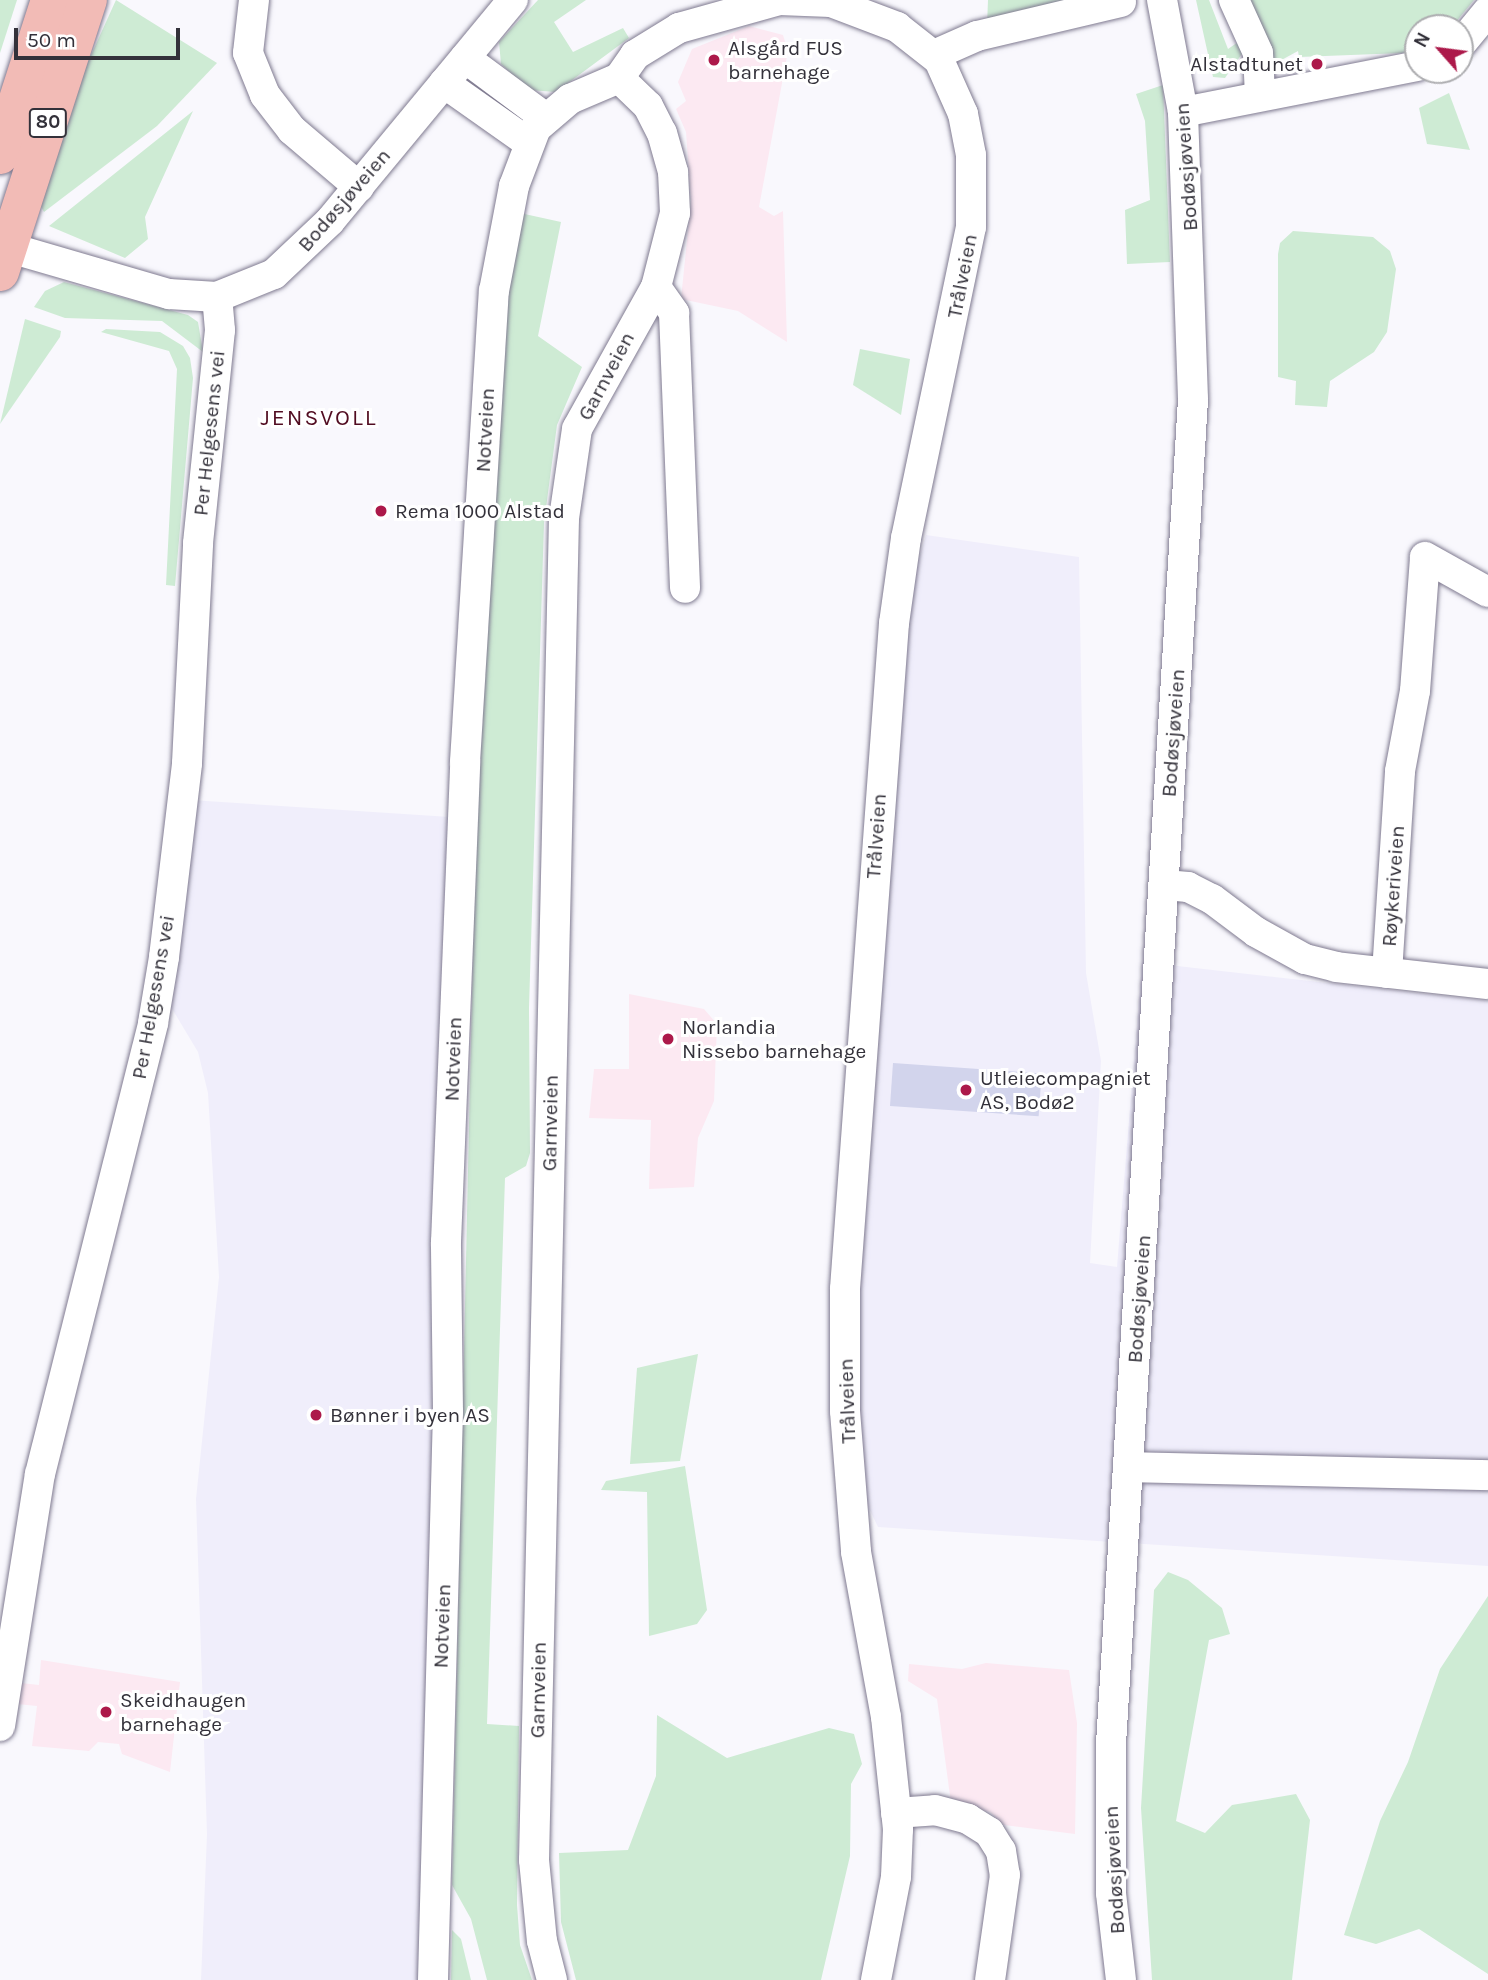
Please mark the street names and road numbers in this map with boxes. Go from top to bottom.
street label: Bodøsjøveien [1169,102,1203,232]
road number: 80 [29,108,67,139]
street label: Bodøsjøveien [292,143,396,257]
street label: Trålveien [942,232,982,320]
street label: Garnveien [572,328,640,424]
street label: Per Helgesens vei [188,349,230,517]
street label: Notveien [470,387,500,473]
street label: Bodøsjøveien [1156,668,1190,798]
street label: Trålveien [860,793,892,879]
street label: Røykeriveien [1376,824,1410,948]
street label: Per Helgesens vei [126,913,180,1081]
street label: Notveien [439,1016,467,1102]
street label: Garnveien [537,1075,563,1171]
street label: Bodøsjøveien [1122,1234,1156,1364]
street label: Trålveien [833,1358,861,1444]
street label: Notveien [428,1583,456,1669]
street label: Garnveien [525,1642,551,1738]
street label: Bodøsjøveien [1098,1805,1130,1935]

